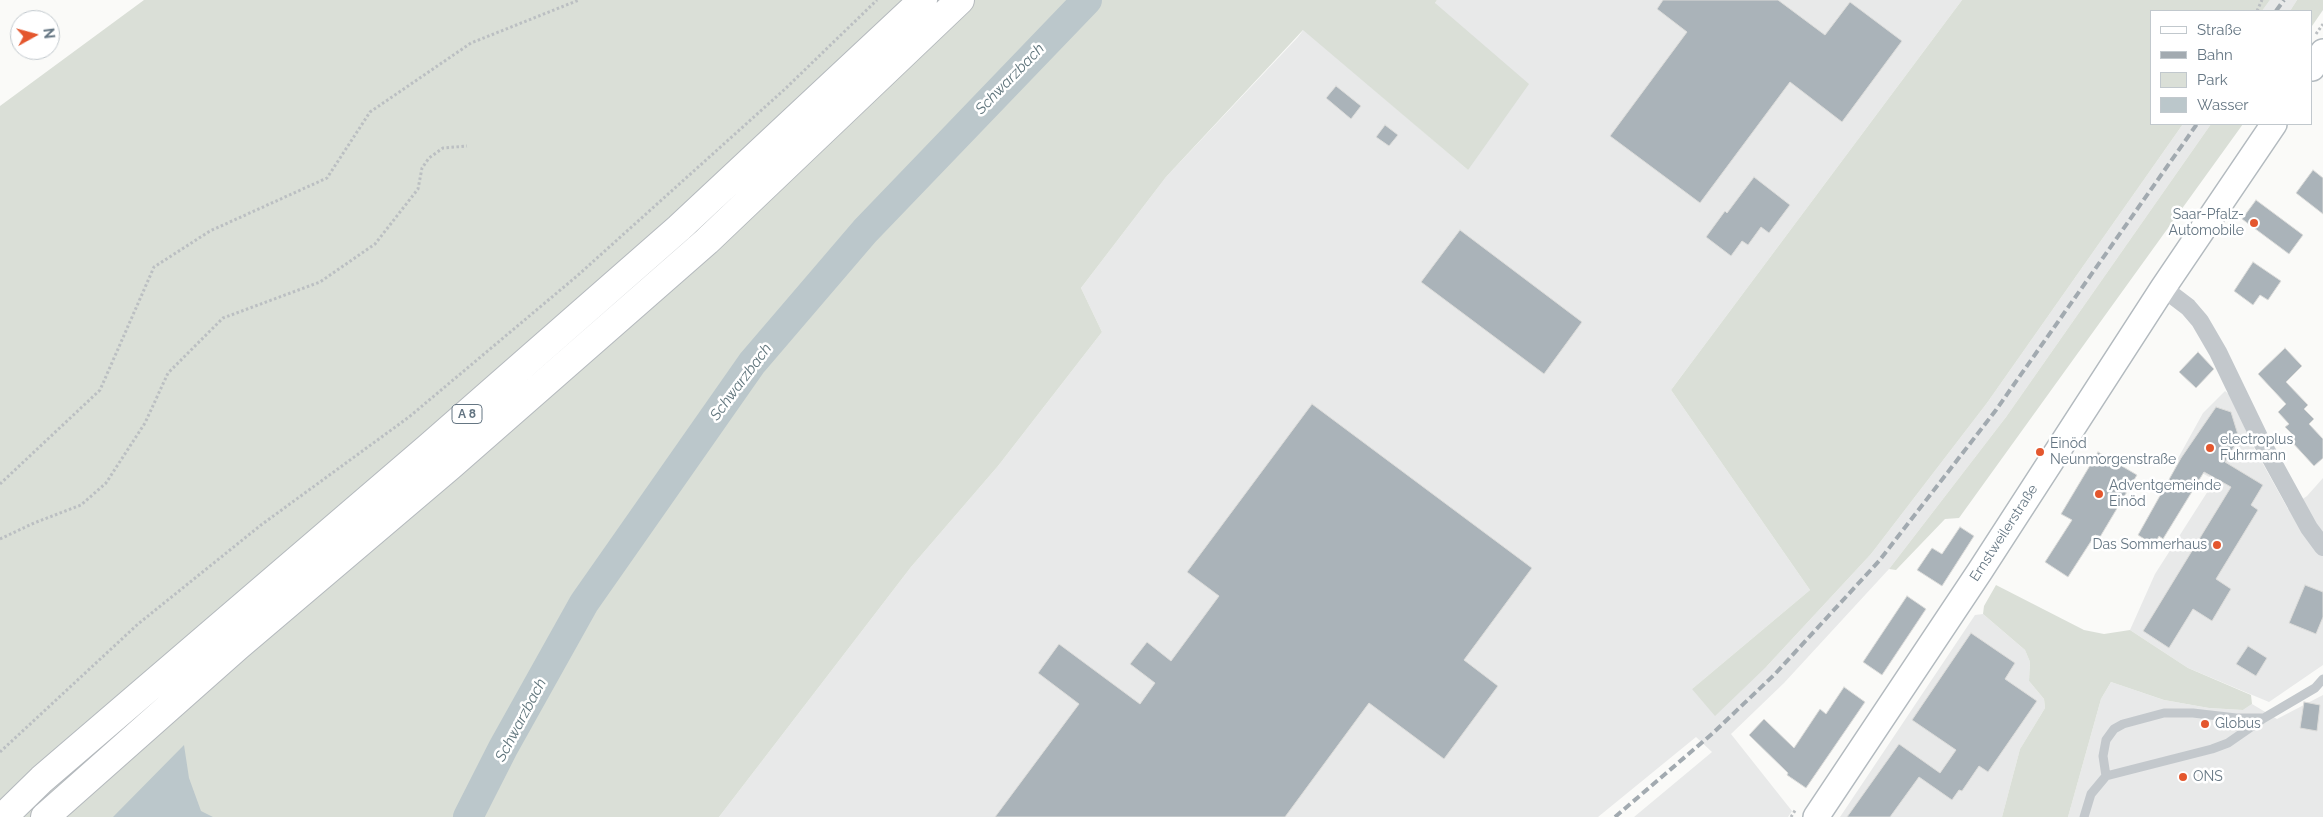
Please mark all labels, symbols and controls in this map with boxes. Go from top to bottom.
north arrow [10,10,60,60]
legend [2150,10,2313,125]
text: Straße [2197,21,2241,39]
text: N [40,27,57,40]
water label: Schwarzbach [972,40,1048,118]
text: Bahn [2197,46,2233,64]
text: Park [2197,71,2228,89]
text: Wasser [2197,96,2249,114]
place label: Saar-Pfalz- Automobile [2169,207,2244,240]
marker: Saar-Pfalz- Automobile [2248,217,2260,229]
water label: Schwarzbach [706,340,776,424]
road number: A 8 [452,404,482,424]
place label: electroplus Fuhrmann [2220,432,2293,464]
place label: Einöd Neunmorgenstraße [2050,436,2176,468]
marker: electroplus Fuhrmann [2204,442,2216,454]
marker: Einöd Neunmorgenstraße [2034,446,2046,458]
place label: Adventgemeinde Einöd [2109,478,2221,511]
street label: Ernstweilerstraße [1966,481,2042,585]
marker: Adventgemeinde Einöd [2093,488,2105,500]
place label: Das Sommerhaus [2093,537,2207,553]
marker: Das Sommerhaus [2211,539,2223,551]
water label: Schwarzbach [492,675,550,765]
place label: Globus [2215,716,2261,732]
marker: Globus [2199,718,2211,730]
place label: ONS [2193,769,2223,785]
marker: ONS [2177,771,2189,783]

